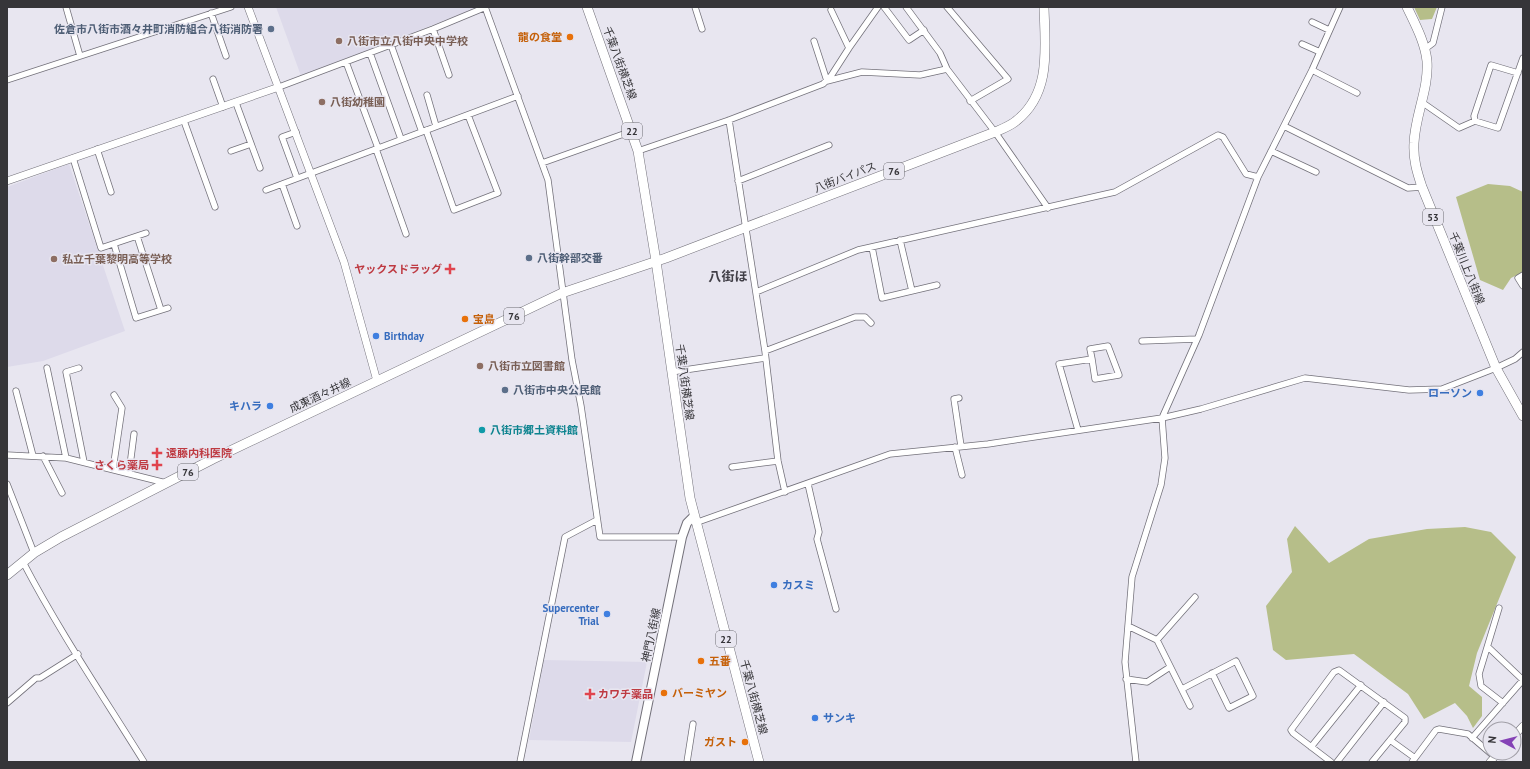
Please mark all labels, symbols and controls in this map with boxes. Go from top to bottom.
place label: 佐倉市八街市酒々井町消防組合八街消防署 [54,22,263,36]
marker: 佐倉市八街市酒々井町消防組合八街消防署 [266,24,276,34]
street label: 千葉八街横芝線 [600,24,640,102]
place label: 龍の食堂 [518,30,562,44]
marker: 龍の食堂 [565,32,575,42]
place label: 八街市立八街中央中学校 [347,34,468,48]
marker: 八街市立八街中央中学校 [334,36,344,46]
place label: 八街幼稚園 [330,95,385,109]
marker: 八街幼稚園 [317,97,327,107]
road number: 22 [622,123,642,139]
street label: 八街バイパス [812,159,878,195]
road number: 76 [884,163,904,179]
road number: 53 [1423,209,1443,225]
street label: 千葉川上八街線 [1446,230,1488,306]
place label: 八街幹部交番 [537,251,603,265]
place label: 私立千葉黎明高等学校 [62,252,172,266]
marker: 八街幹部交番 [524,253,534,263]
marker: 私立千葉黎明高等学校 [49,254,59,264]
place label: ヤックスドラッグ [354,262,442,276]
marker: ヤックスドラッグ [445,264,455,274]
district label: 八街ほ [708,268,748,285]
road number: 76 [504,308,524,324]
place label: 宝島 [473,312,495,326]
marker: 宝島 [460,314,470,324]
place label: Birthday [384,329,425,343]
marker: Birthday [371,331,381,341]
street label: 千葉八街横芝線 [673,343,697,421]
place label: 八街市立図書館 [488,359,565,373]
marker: 八街市立図書館 [475,361,485,371]
street label: 成東酒々井線 [287,375,353,415]
place label: 八街市中央公民館 [513,383,601,397]
marker: 八街市中央公民館 [500,385,510,395]
place label: ローソン [1428,386,1472,400]
marker: ローソン [1475,388,1485,398]
place label: キハラ [229,399,262,413]
marker: キハラ [265,401,275,411]
place label: 八街市郷土資料館 [490,423,578,437]
marker: 八街市郷土資料館 [477,425,487,435]
place label: 遠藤内科医院 [166,446,232,460]
marker: 遠藤内科医院 [151,447,163,459]
place label: さくら薬局 [94,458,149,472]
marker: さくら薬局 [152,460,162,470]
road number: 76 [178,464,198,480]
place label: カスミ [782,578,815,592]
marker: カスミ [769,580,779,590]
place label: Supercenter Trial [542,601,600,628]
street label: 神門八街線 [638,607,664,663]
marker: Supercenter Trial [602,609,612,619]
road number: 22 [716,631,736,647]
place label: 五番 [709,654,731,668]
marker: 五番 [696,656,706,666]
street label: 千葉八街横芝線 [737,658,771,736]
place label: バーミヤン [672,686,727,700]
place label: カワチ薬品 [598,687,653,701]
marker: バーミヤン [659,688,669,698]
marker: カワチ薬品 [585,689,595,699]
place label: サンキ [823,711,856,725]
marker: サンキ [810,713,820,723]
north arrow [1482,721,1522,761]
place label: ガスト [704,735,737,749]
text: N [1485,735,1499,744]
marker: ガスト [740,737,750,747]

